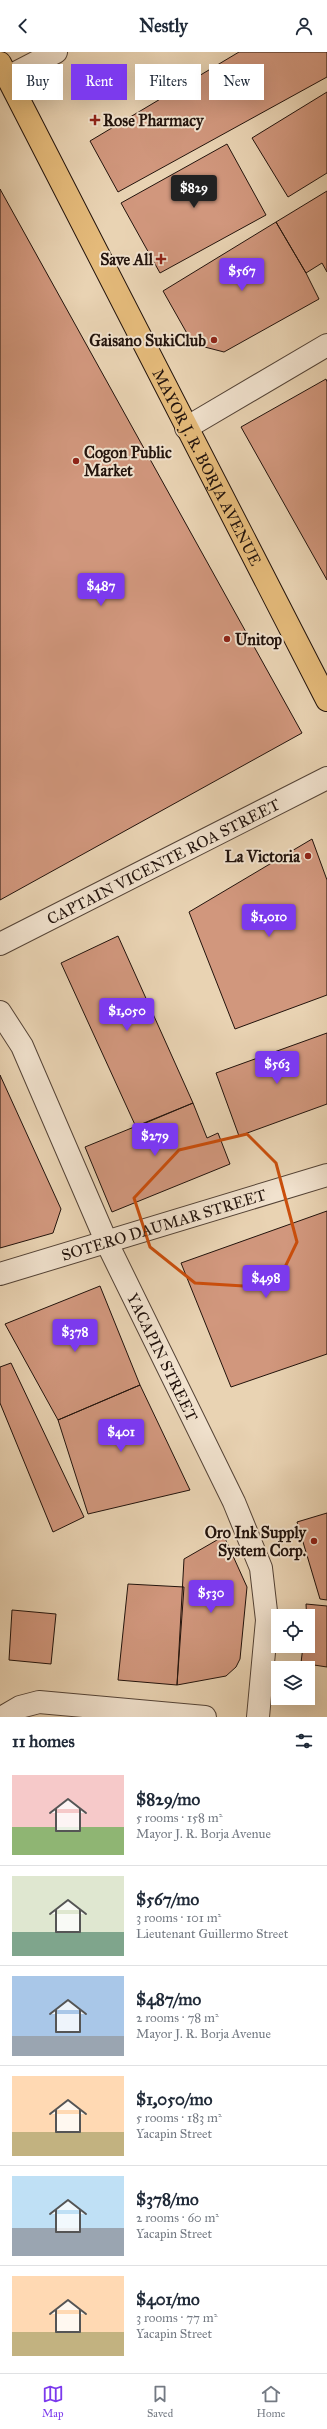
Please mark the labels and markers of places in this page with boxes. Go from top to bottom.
place label: Rose Pharmacy [103,111,205,131]
marker: Rose Pharmacy [90,115,100,125]
pin: $829 [170,175,218,209]
place label: Save All [100,250,154,269]
marker: Save All [156,254,166,264]
pin: $567 [218,258,266,292]
place label: Gaisano SukiClub [89,331,206,350]
marker: Gaisano SukiClub [209,335,219,345]
place label: Cogon Public Market [84,443,172,480]
marker: Cogon Public Market [71,456,81,466]
pin: $487 [77,573,125,607]
place label: Unitop [235,630,282,650]
marker: Unitop [222,634,232,644]
place label: La Victoria [225,847,301,866]
marker: La Victoria [303,851,313,861]
pin: $1,010 [236,904,302,938]
pin: $1,050 [94,998,160,1032]
pin: $563 [253,1051,301,1085]
pin: $279 [131,1123,179,1157]
pin: $498 [242,1265,290,1299]
pin: $378 [51,1319,99,1353]
pin: $401 [97,1419,145,1453]
place label: Oro Ink Supply System Corp. [205,1523,307,1561]
marker: Oro Ink Supply System Corp. [309,1536,319,1546]
pin: $530 [187,1580,235,1614]

